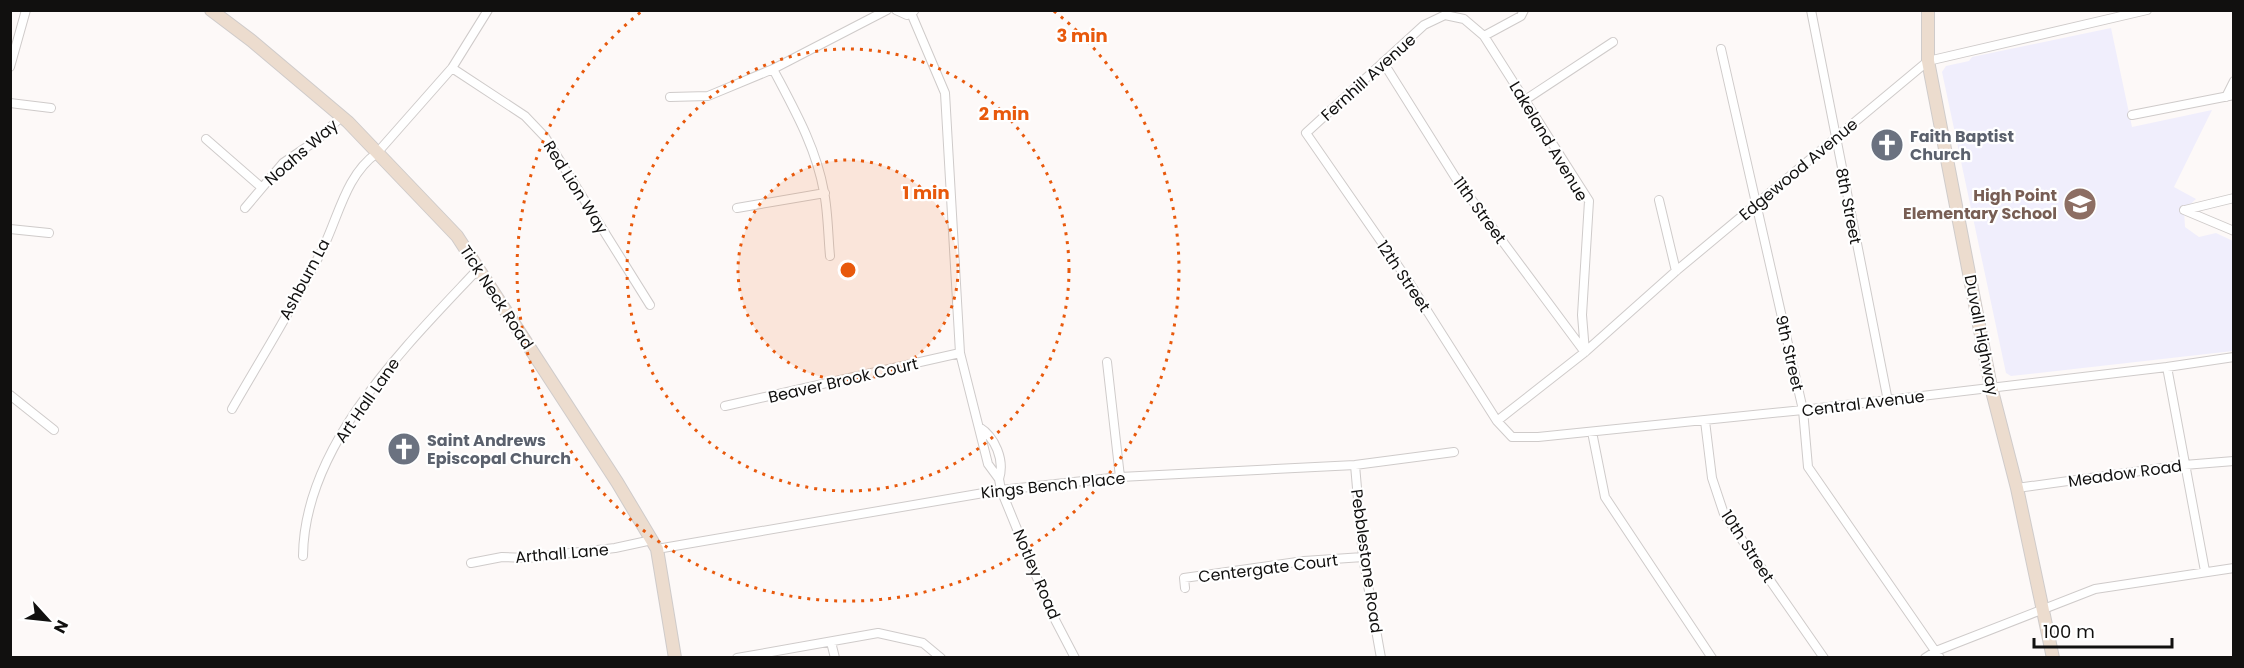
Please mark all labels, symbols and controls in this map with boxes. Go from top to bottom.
text: 3 min [1056,23,1108,48]
street label: Fernhill Avenue [1316,28,1421,126]
street label: Lakeland Avenue [1504,77,1594,206]
text: 2 min [979,101,1029,126]
street label: Edgewood Avenue [1734,113,1863,226]
street label: Noahs Way [260,114,343,191]
place label: Faith Baptist Church [1910,125,2014,166]
church icon: Faith Baptist Church [1869,127,1905,163]
street label: Red Lion Way [538,136,613,238]
street label: 8th Street [1830,166,1867,246]
street label: 11th Street [1448,172,1512,249]
text: 1 min [902,180,950,205]
place label: High Point Elementary School [1903,184,2057,225]
school or university icon: High Point Elementary School [2062,186,2098,222]
street label: Ashburn La [273,235,335,324]
street label: 12th Street [1371,236,1436,317]
street label: Tick Neck Road [454,241,539,354]
centre of rings [838,260,858,280]
street label: Duvall Highway [1959,273,2004,397]
street label: 9th Street [1770,313,1809,394]
street label: Beaver Brook Court [766,352,920,409]
street label: Art Hall Lane [330,353,405,447]
street label: Central Avenue [1800,385,1926,422]
place label: Saint Andrews Episcopal Church [427,429,571,470]
church icon: Saint Andrews Episcopal Church [386,431,422,467]
street label: Meadow Road [2067,454,2183,493]
street label: Kings Bench Place [980,466,1126,505]
street label: Pebblestone Road [1345,488,1388,635]
street label: 10th Street [1716,505,1780,587]
street label: Notley Road [1007,525,1066,623]
street label: Arthall Lane [514,538,610,569]
street label: Centergate Court [1197,548,1339,588]
north arrow [18,590,78,650]
scale bar [2034,611,2172,649]
text: N [48,616,74,637]
text: 100 m [2043,619,2095,644]

